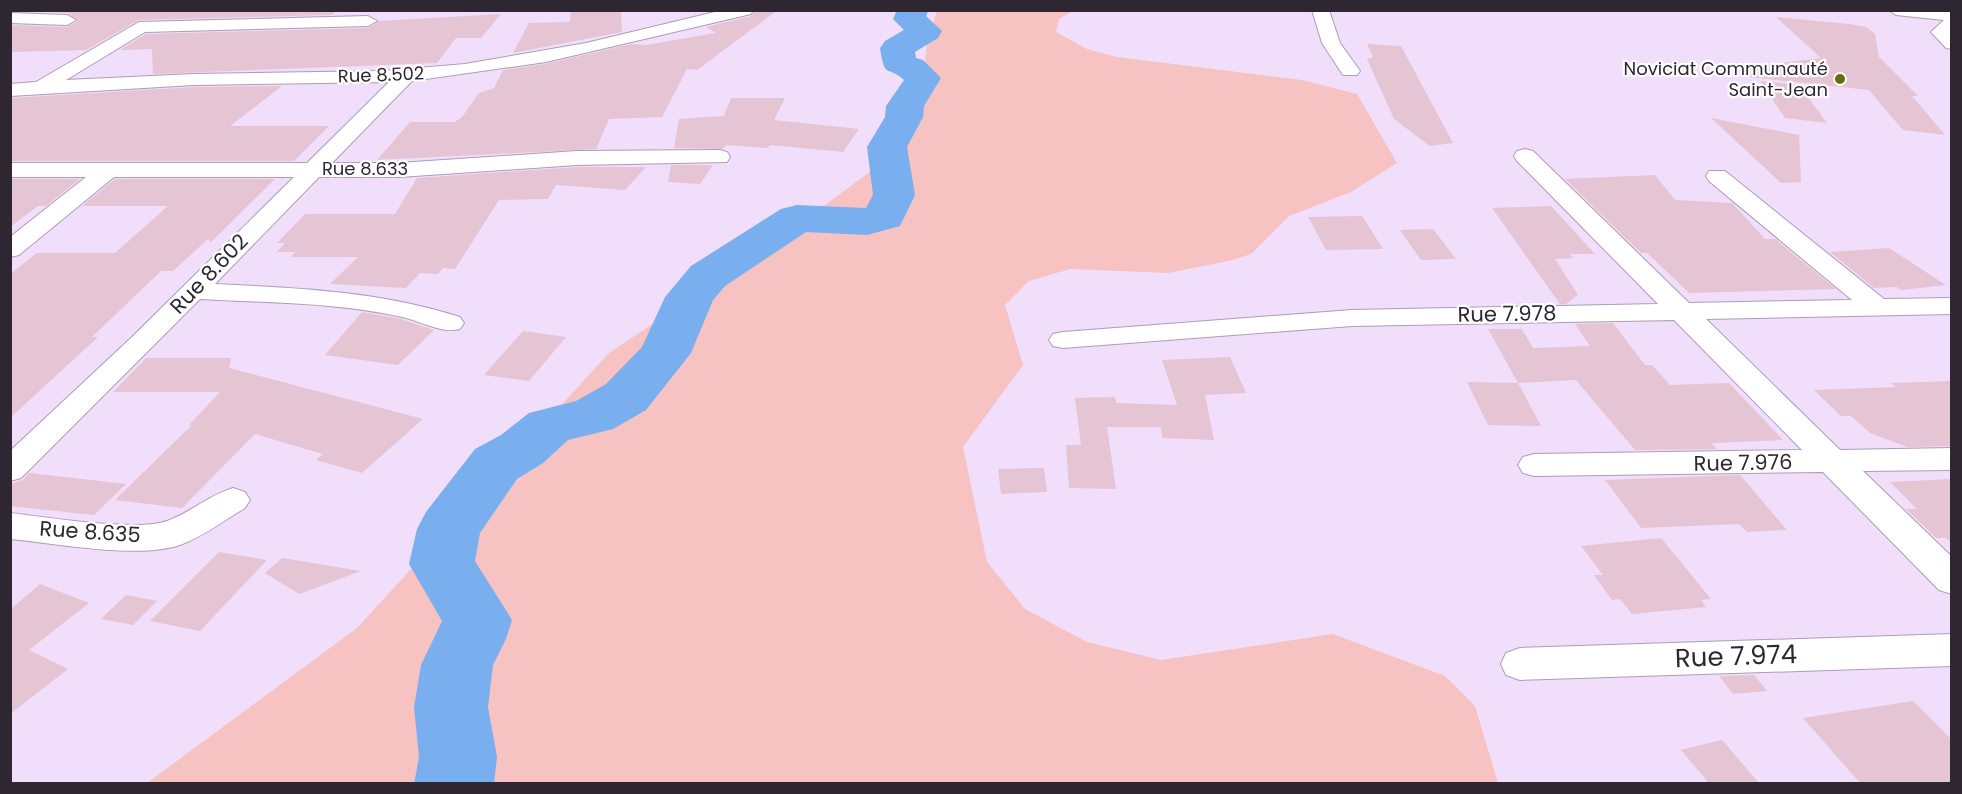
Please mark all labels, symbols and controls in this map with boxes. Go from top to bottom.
place label: Noviciat Communauté Saint-Jean [1623,56,1828,102]
street label: Rue 8.502 [337,60,425,89]
marker: Noviciat Communauté Saint-Jean [1833,72,1847,86]
street label: Rue 8.633 [322,156,408,181]
street label: Rue 8.602 [163,227,254,320]
street label: Rue 7.978 [1457,298,1557,329]
street label: Rue 7.976 [1693,447,1793,478]
street label: Rue 8.635 [38,514,142,550]
street label: Rue 7.974 [1674,636,1798,676]

